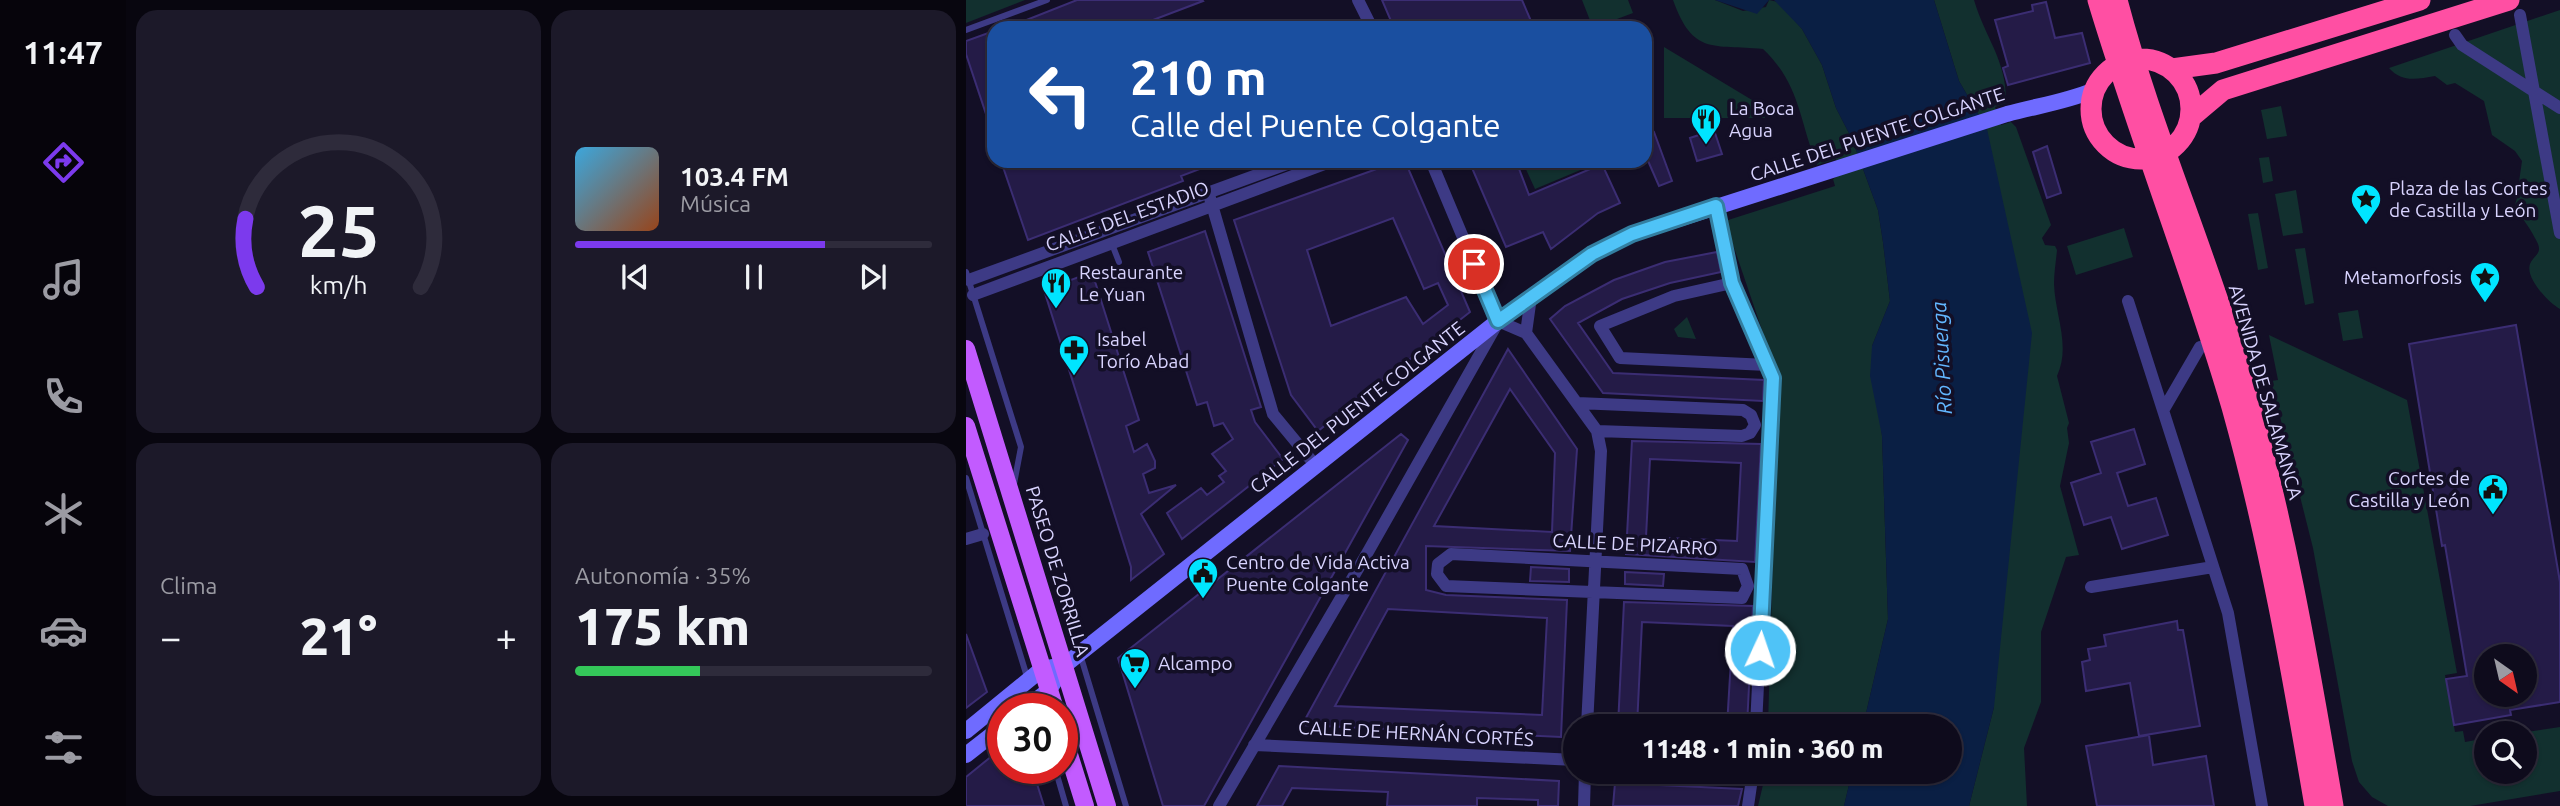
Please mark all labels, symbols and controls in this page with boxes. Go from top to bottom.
text: 11:47 [23,34,103,70]
icon: left [1015,49,1106,140]
text: 210 m [1130,49,1267,104]
street label: CALLE DEL PUENTE COLGANTE [1747,82,2007,186]
place label: La Boca Agua [1729,97,1795,141]
restaurant icon: La Boca Agua [1689,102,1723,146]
text: Calle del Puente Colgante [1130,107,1501,143]
icon: directions [39,138,88,187]
text: 103.4 FM [680,162,789,191]
street label: CALLE DEL ESTADIO [1042,176,1212,256]
place label: Plaza de las Cortes de Castilla y León [2389,177,2547,221]
place icon: Plaza de las Cortes de Castilla y León [2349,182,2383,226]
text: 25 [297,190,380,272]
text: Música [680,191,751,216]
pin [1444,234,1504,294]
icon: arrive [1455,245,1493,283]
icon: music [39,255,88,304]
icon: previous [616,258,654,296]
icon: pause [735,258,773,296]
icon: next [854,258,892,296]
place icon: Metamorfosis [2468,260,2502,304]
place label: Restaurante Le Yuan [1079,261,1183,305]
restaurant icon: Restaurante Le Yuan [1039,266,1073,310]
place label: Metamorfosis [2344,266,2462,288]
text: km/h [310,271,367,299]
street label: AVENIDA DE SALAMANCA [2225,282,2307,503]
water label: Río Pisuerga [1926,301,1956,415]
street label: CALLE DEL PUENTE COLGANTE [1245,316,1469,498]
place label: Isabel Torío Abad [1097,328,1189,372]
pharmacy icon: Isabel Torío Abad [1057,333,1091,377]
icon: phone [39,372,88,421]
place label: Cortes de Castilla y León [2348,467,2470,511]
public building icon: Cortes de Castilla y León [2476,472,2510,516]
street label: PASEO DE ZORRILLA [1022,483,1095,659]
icon: climate [39,489,88,538]
street label: CALLE DE PIZARRO [1552,529,1718,559]
place label: Centro de Vida Activa Puente Colgante [1226,551,1410,595]
public building icon: Centro de Vida Activa Puente Colgante [1186,556,1220,600]
text: Autonomía · 35% [575,563,751,588]
text: Clima [160,573,217,598]
text: 175 km [575,597,750,655]
icon: car [39,606,88,655]
text: 21° [300,607,377,665]
position arrow [1723,613,1797,687]
text: − [160,616,181,658]
text: + [496,616,517,658]
north arrow [2474,644,2538,707]
map controls [2474,644,2537,784]
supermarket icon: Alcampo [1118,646,1152,690]
place label: Alcampo [1158,652,1233,674]
speed limit sign: 30 [987,693,1078,784]
street label: CALLE DE HERNÁN CORTÉS [1298,716,1534,750]
button: search [2474,721,2537,784]
icon: filters [39,723,88,772]
text: 11:48 · 1 min · 360 m [1642,734,1883,763]

